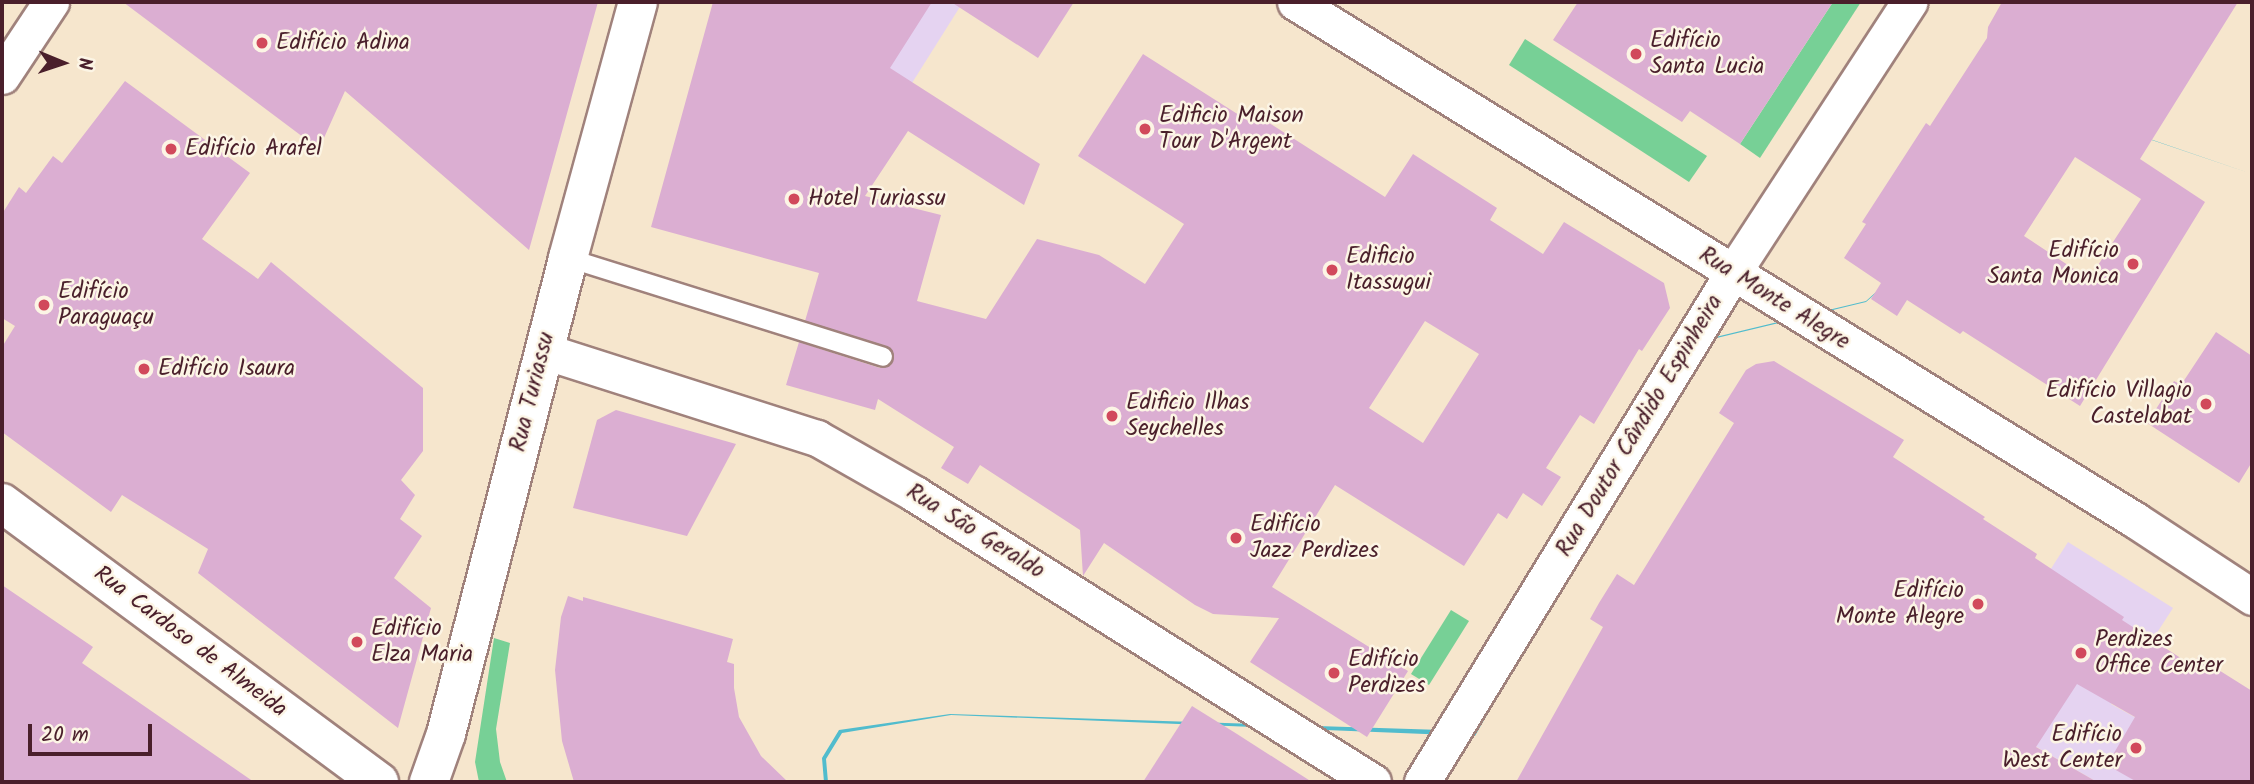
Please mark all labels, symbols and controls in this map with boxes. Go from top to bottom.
place label: Edifício Santa Lucia [1650,27,1764,81]
north arrow [28,28,98,98]
place label: Edifício Adina [276,29,410,57]
marker: Edifício Adina [254,35,270,51]
marker: Edifício Santa Lucia [1628,46,1644,62]
text: N [69,57,99,70]
place label: Edificio Maison Tour D'Argent [1159,102,1304,156]
marker: Edificio Maison Tour D'Argent [1137,121,1153,137]
place label: Edifício Arafel [185,135,322,163]
marker: Edifício Arafel [163,141,179,157]
place label: Hotel Turiassu [808,185,946,213]
marker: Hotel Turiassu [786,191,802,207]
place label: Edifício Santa Monica [1988,237,2119,291]
street label: Rua Monte Alegre [1693,242,1855,356]
place label: Edificio Itassugui [1346,243,1431,297]
marker: Edifício Santa Monica [2125,256,2141,272]
marker: Edificio Itassugui [1324,262,1340,278]
place label: Edifício Paraguaçu [58,278,154,332]
street label: Rua Doutor Cândido Espinheira [1551,290,1729,562]
marker: Edifício Paraguaçu [36,297,52,313]
street label: Rua Turiassu [505,329,561,455]
place label: Edifício Isaura [158,355,295,383]
marker: Edifício Isaura [136,361,152,377]
place label: Edifício Villagio Castelabat [2046,377,2192,431]
place label: Edificio Ilhas Seychelles [1126,389,1250,443]
marker: Edifício Villagio Castelabat [2198,396,2214,412]
marker: Edificio Ilhas Seychelles [1104,408,1120,424]
street label: Rua São Geraldo [901,479,1049,585]
place label: Edifício Jazz Perdizes [1250,511,1379,565]
marker: Edifício Jazz Perdizes [1228,530,1244,546]
street label: Rua Cardoso de Almeida [88,560,292,724]
place label: Edifício Monte Alegre [1836,577,1964,631]
marker: Edifício Monte Alegre [1970,596,1986,612]
place label: Edifício Elza Maria [371,615,473,669]
place label: Perdizes Office Center [2095,626,2223,680]
marker: Edifício Elza Maria [349,634,365,650]
marker: Perdizes Office Center [2073,645,2089,661]
place label: Edifício Perdizes [1348,646,1426,700]
marker: Edifício Perdizes [1326,665,1342,681]
scale bar [32,710,156,754]
text: 20 m [41,719,89,752]
place label: Edifício West Center [2002,721,2122,775]
marker: Edifício West Center [2128,740,2144,756]

